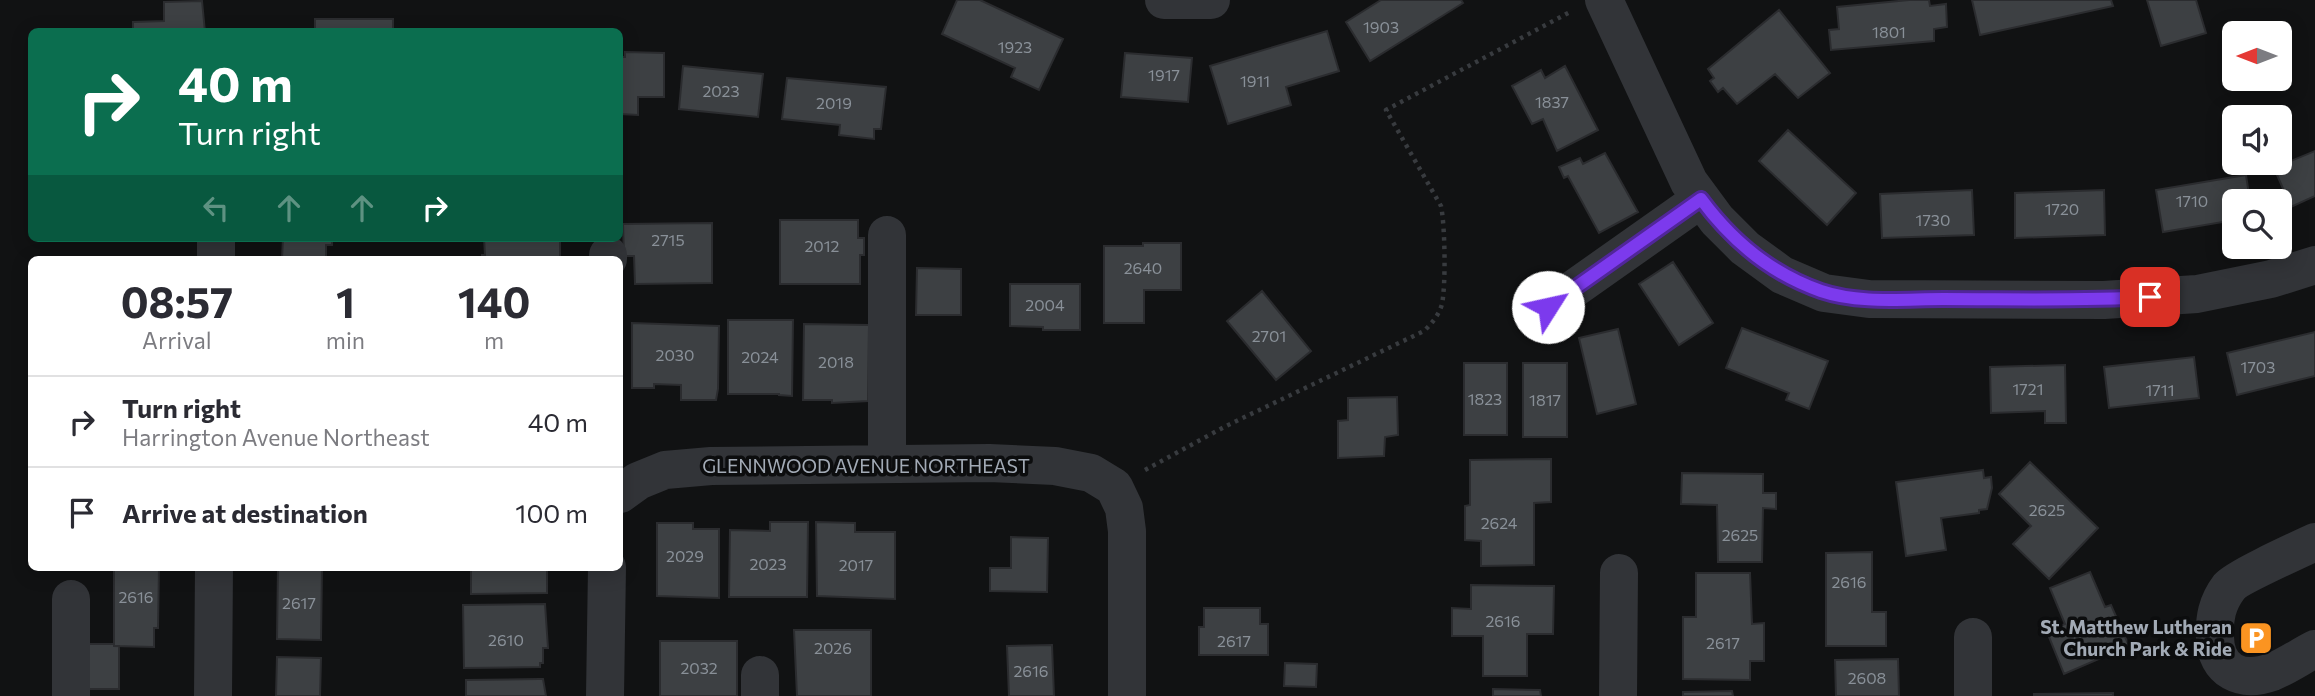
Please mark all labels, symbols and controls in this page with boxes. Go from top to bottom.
house number: 1903 [1363,17,1399,36]
north arrow [2222,21,2292,91]
map controls [2222,21,2292,259]
house number: 1801 [1872,22,1906,41]
house number: 1923 [998,37,1032,56]
text: 40 m [178,52,293,112]
icon: right [63,56,154,147]
house number: 1917 [1148,65,1180,84]
house number: 1911 [1240,71,1270,90]
house number: 2023 [702,81,740,100]
house number: 1837 [1535,92,1569,111]
house number: 2019 [816,93,852,112]
button: sound [2222,105,2292,175]
text: Turn right [178,112,321,152]
icon: left [197,189,235,227]
icon: ahead [270,189,308,227]
icon: ahead [343,189,381,227]
icon: right [416,189,454,227]
button: search [2222,189,2292,259]
house number: 1710 [2176,191,2208,210]
house number: 1720 [2045,199,2079,218]
house number: 1730 [1916,210,1950,229]
house number: 2715 [651,230,685,249]
house number: 2012 [805,236,840,255]
house number: 2640 [1124,258,1162,277]
pin [2120,267,2180,327]
position arrow [1511,270,1585,344]
text: 08:57 [121,275,233,327]
text: 1 [336,275,355,327]
text: 140 [458,275,530,327]
icon: arrive [2131,278,2169,316]
house number: 2004 [1025,295,1065,314]
text: Arrival [142,326,212,354]
text: min [326,326,365,354]
text: m [484,326,504,354]
house number: 2701 [1252,326,1286,345]
house number: 2030 [656,345,694,364]
house number: 2024 [741,347,779,366]
house number: 2018 [818,352,854,371]
house number: 1703 [2241,357,2275,376]
house number: 1721 [2013,379,2044,398]
house number: 1711 [2146,380,2174,399]
house number: 1823 [1468,389,1502,408]
house number: 1817 [1529,390,1561,409]
text: Turn right [122,392,241,423]
icon: right [63,403,101,441]
text: 40 m [528,406,588,437]
text: Harrington Avenue Northeast [122,423,430,451]
street label: GLENNWOOD AVENUE NORTHEAST [702,454,1030,477]
icon: arrive [63,494,101,532]
text: Arrive at destination [122,497,368,528]
text: 100 m [515,497,588,528]
house number: 2625 [2029,500,2065,519]
house number: 2624 [1481,513,1518,532]
house number: 2625 [1722,525,1758,544]
house number: 2029 [666,546,704,565]
house number: 2023 [749,554,787,573]
house number: 2017 [839,555,873,574]
house number: 2616 [1831,572,1867,591]
house number: 2616 [118,587,154,606]
house number: 2617 [282,593,316,612]
house number: 2616 [1485,611,1521,630]
place label: St. Matthew Lutheran Church Park & Ride [2040,615,2232,660]
parking icon: St. Matthew Lutheran Church Park & Ride [2237,619,2275,657]
house number: 2610 [488,630,524,649]
house number: 2617 [1217,631,1251,650]
house number: 2617 [1706,633,1740,652]
house number: 2026 [814,638,852,657]
house number: 2032 [680,658,718,677]
house number: 2616 [1013,661,1049,680]
house number: 2608 [1848,668,1886,687]

